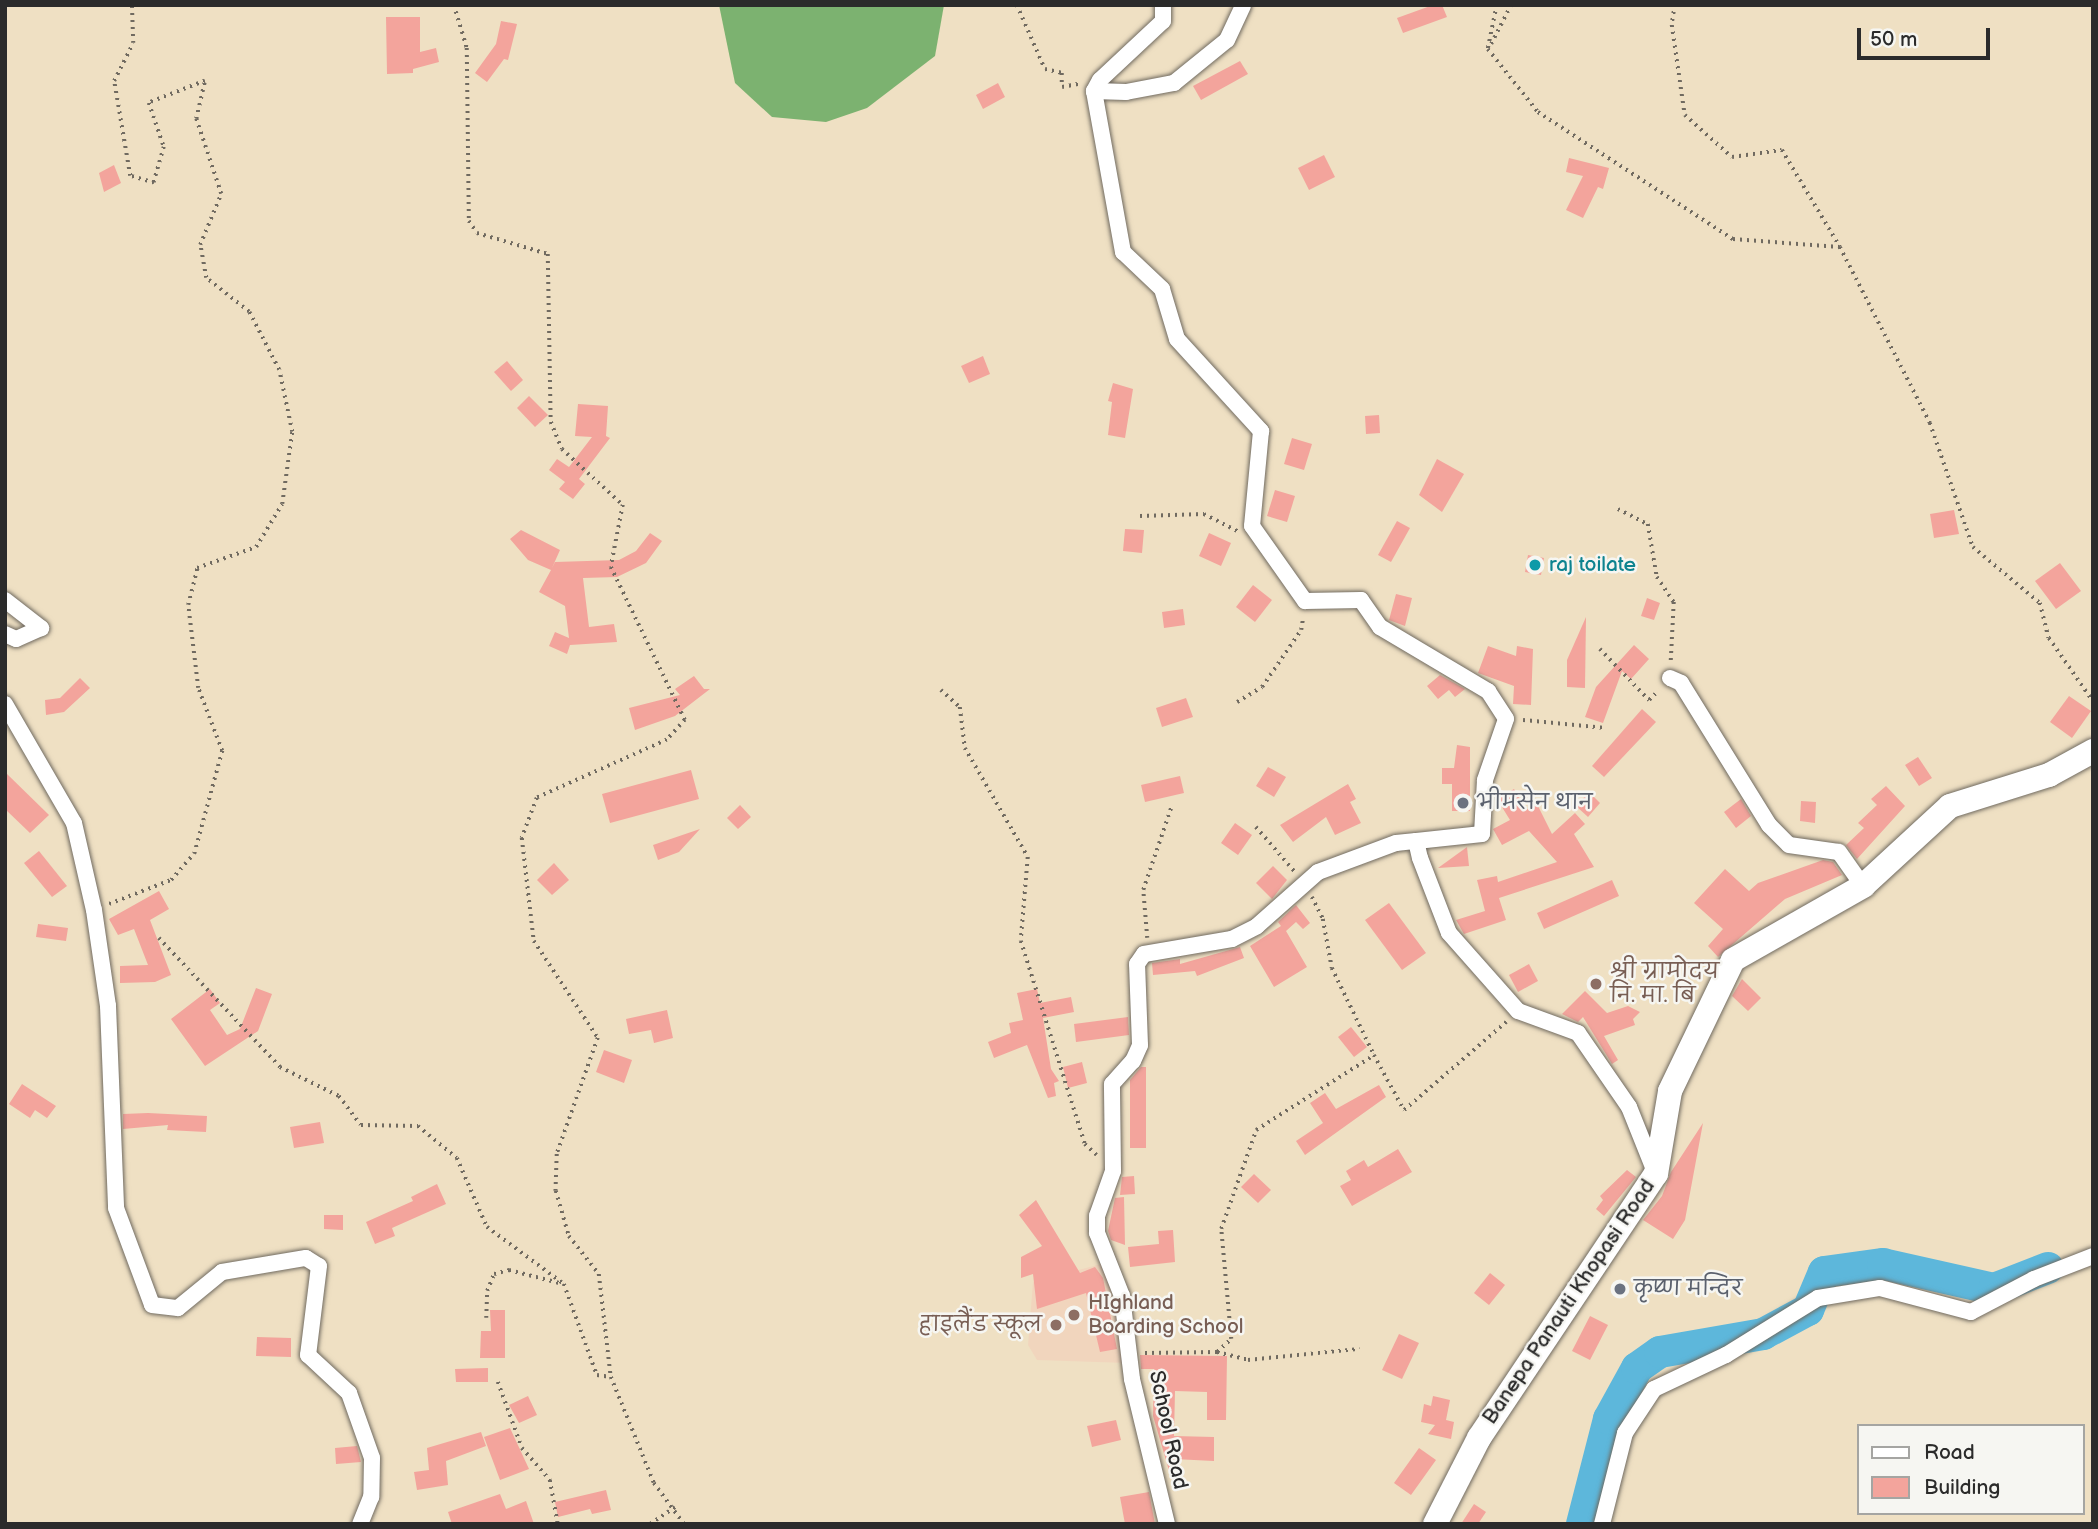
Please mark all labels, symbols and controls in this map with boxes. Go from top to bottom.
scale bar [1860,14,1993,58]
text: 50 m [1870,27,1917,52]
place label: raj toilate [1549,552,1636,578]
marker: raj toilate [1527,557,1543,573]
place label: भीमसेन थान [1477,790,1593,816]
marker: भीमसेन थान [1455,795,1471,811]
place label: श्री ग्रामोदय नि. मा. बि [1610,959,1719,1009]
marker: श्री ग्रामोदय नि. मा. बि [1588,976,1604,992]
street label: Banepa Panauti Khopasi Road [1477,1175,1661,1429]
place label: कृष्ण मन्दिर [1634,1276,1742,1302]
marker: कृष्ण मन्दिर [1612,1281,1628,1297]
place label: HIghland Boarding School [1088,1290,1244,1340]
marker: HIghland Boarding School [1066,1307,1082,1323]
place label: हाइलैंड स्कूल [919,1312,1042,1338]
marker: हाइलैंड स्कूल [1048,1317,1064,1333]
street label: School Road [1143,1368,1193,1492]
legend [1856,1424,2084,1515]
text: Road [1924,1440,1975,1465]
text: Building [1924,1475,2000,1500]

